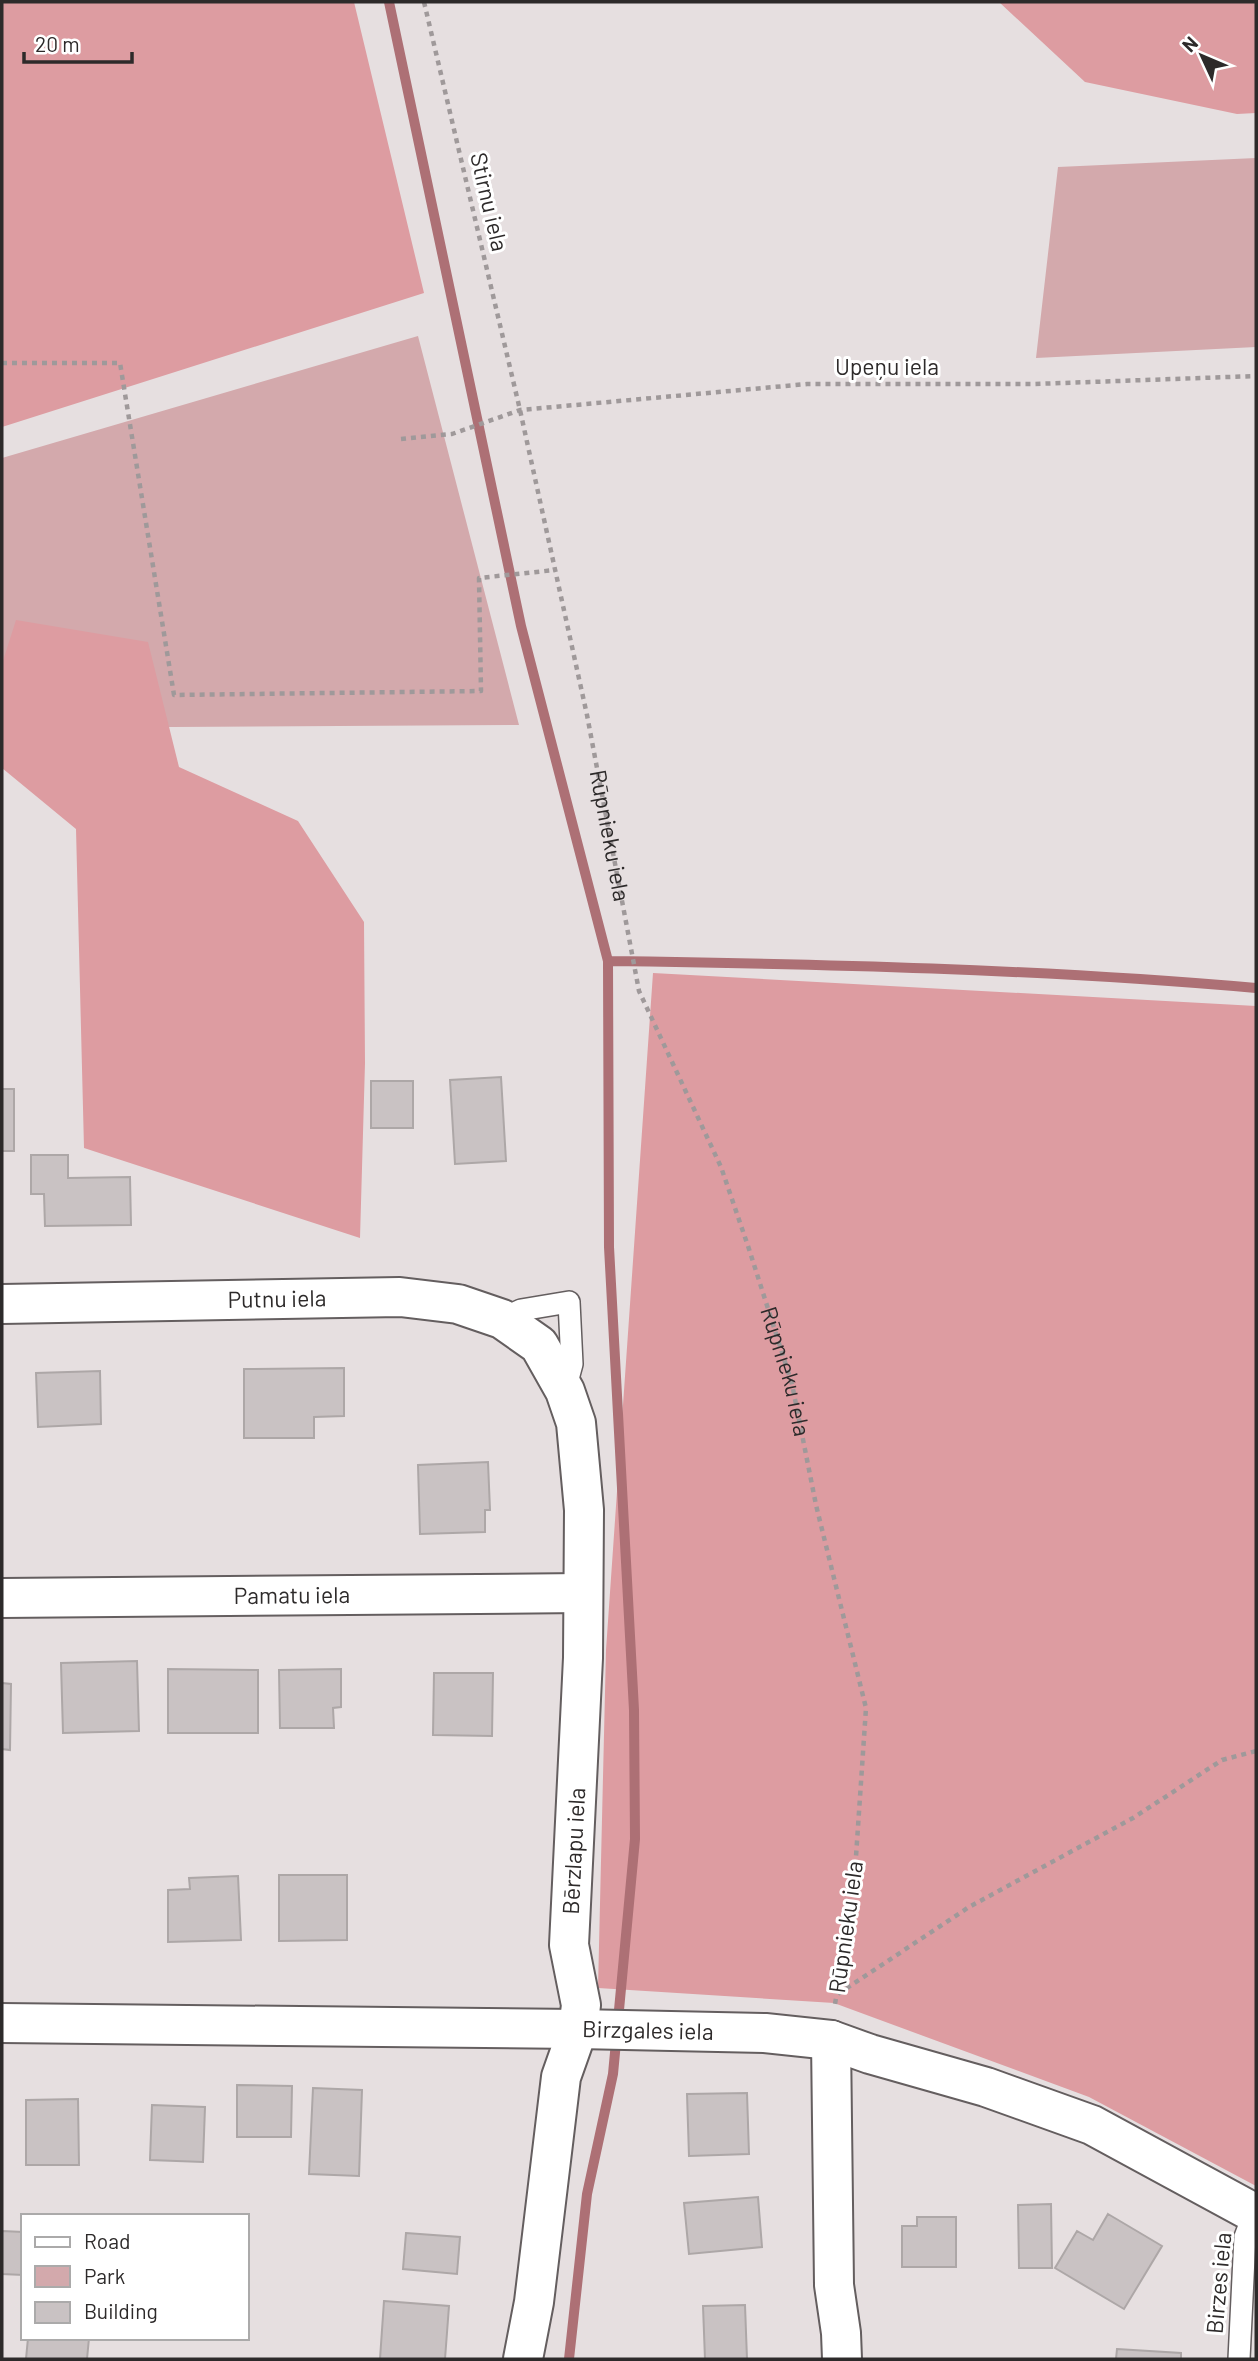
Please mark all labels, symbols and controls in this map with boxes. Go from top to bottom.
scale bar [24,21,133,65]
north arrow [1167,21,1237,91]
text: 20 m [35,31,80,56]
text: N [1177,31,1202,56]
street label: Stirnu iela [465,150,515,254]
street label: Upeņu iela [835,352,939,380]
street label: Rūpnieku iela [585,767,637,903]
street label: Putnu iela [227,1283,327,1313]
street label: Rūpnieku iela [755,1303,817,1438]
street label: Pamatu iela [234,1580,350,1609]
street label: Bērzlapu iela [556,1787,590,1915]
street label: Rūpnieku iela [822,1859,868,1995]
street label: Birzgales iela [582,2014,714,2045]
legend [21,2214,248,2340]
text: Road [84,2228,130,2253]
street label: Birzes iela [1200,2231,1236,2335]
text: Park [84,2263,125,2288]
text: Building [84,2298,158,2323]

